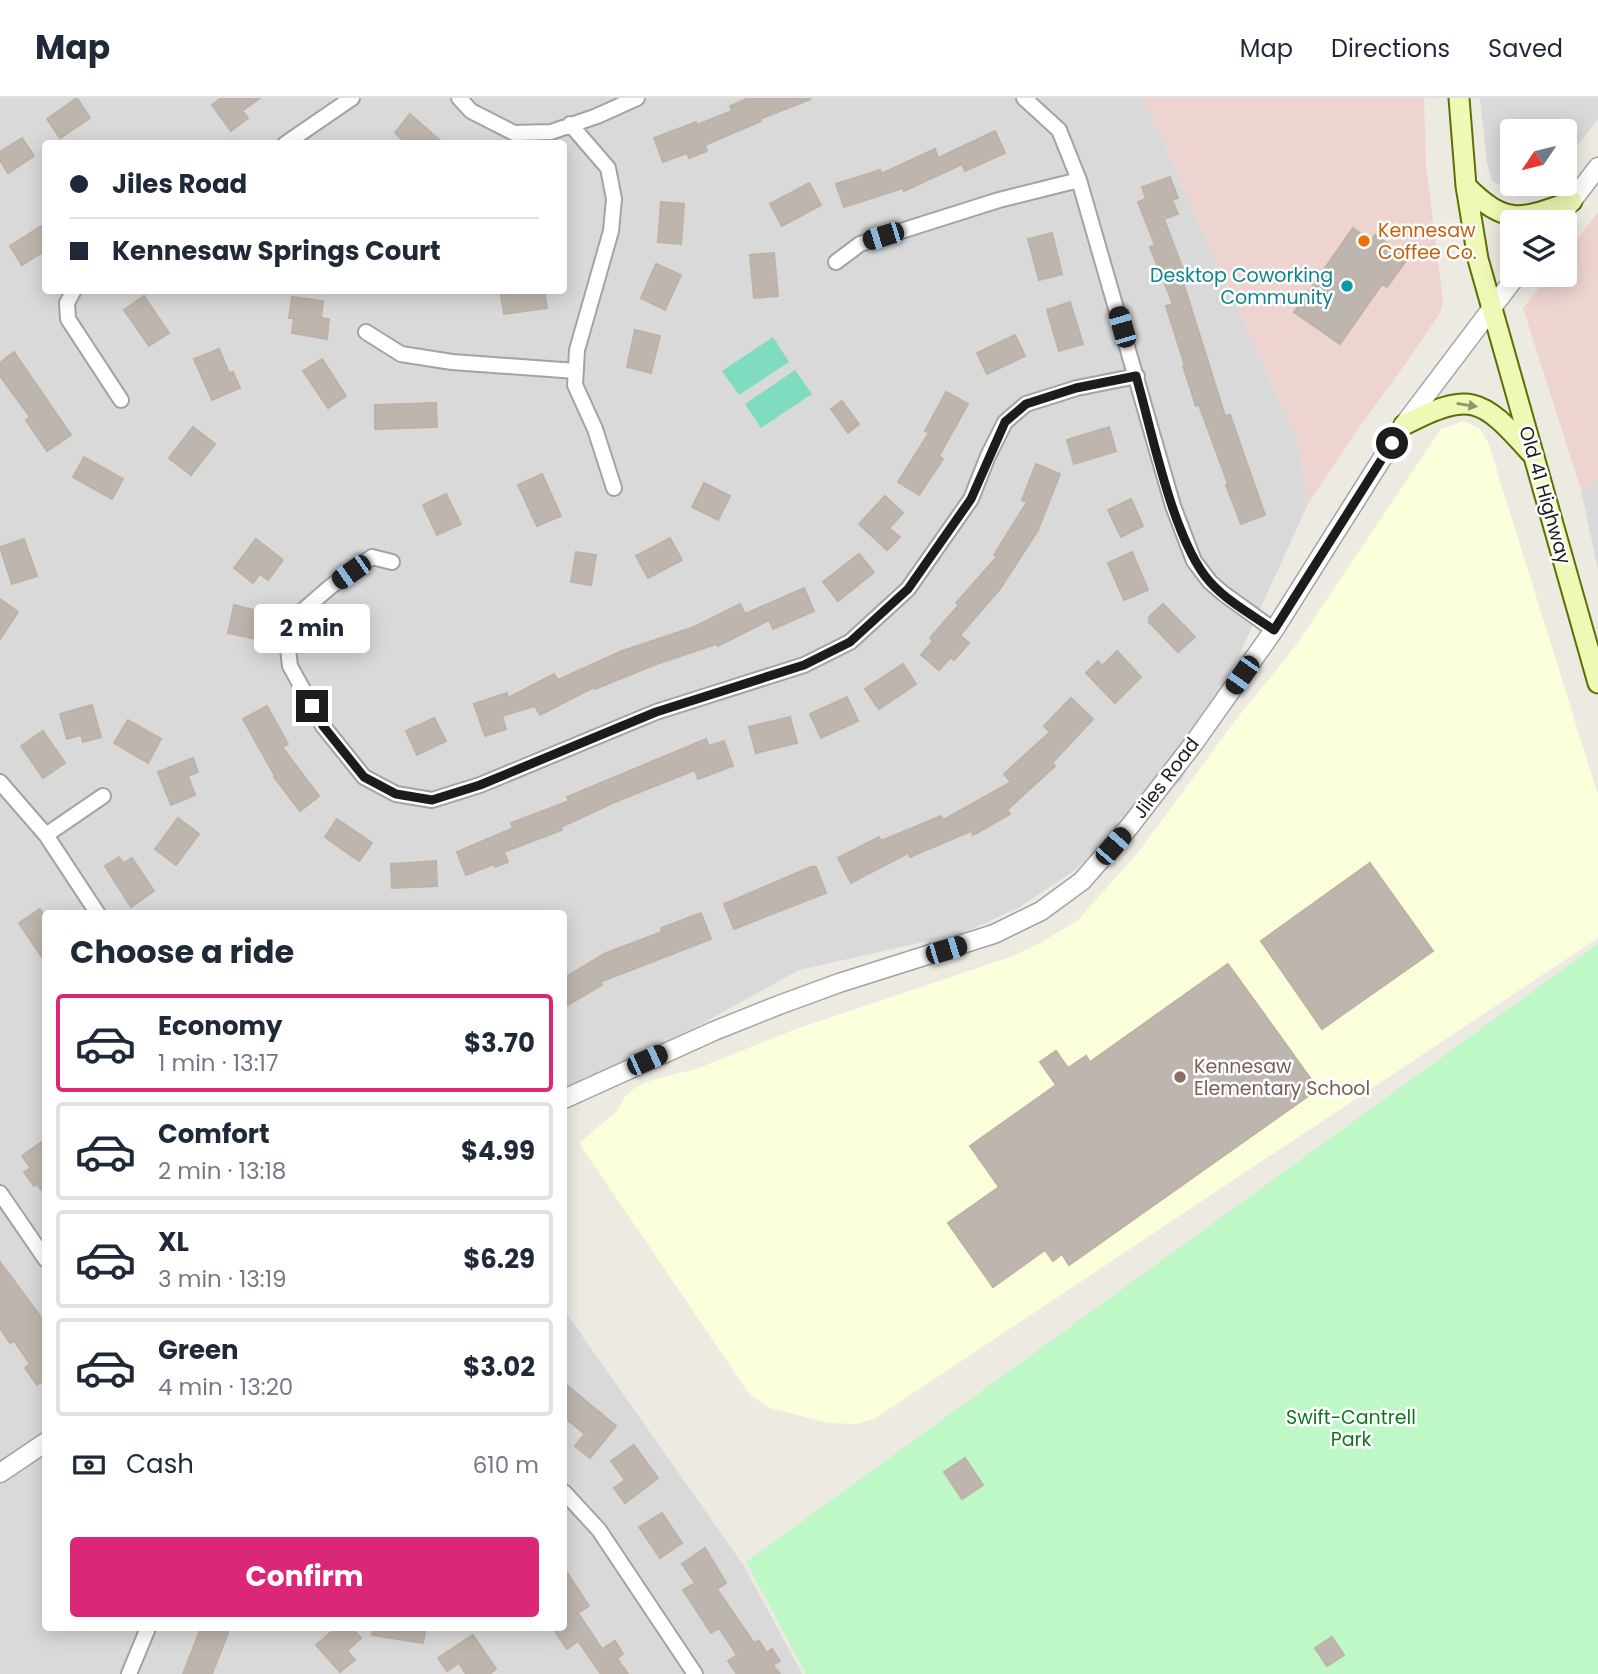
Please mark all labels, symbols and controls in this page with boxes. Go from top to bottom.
text: Map [35,24,110,71]
text: Map [1240,32,1293,65]
text: Directions [1331,32,1450,65]
text: Saved [1488,32,1563,65]
north arrow [1500,119,1577,196]
map controls [1500,119,1577,287]
text: Jiles Road [112,166,247,202]
button: layers [1500,210,1577,287]
place label: Kennesaw Coffee Co. [1378,217,1477,266]
car [860,220,907,252]
text: Kennesaw Springs Court [112,233,441,269]
marker: Kennesaw Coffee Co. [1356,233,1372,249]
place label: Desktop Coworking Community [1150,262,1333,311]
marker: Desktop Coworking Community [1339,278,1355,294]
car [1107,304,1138,350]
one-way arrow [1456,400,1478,411]
street label: Old 41 Highway [1512,423,1578,568]
route start [1376,427,1408,459]
car [328,551,375,593]
callout: 2 min [254,604,370,654]
text: 2 min [280,612,344,644]
car [1222,652,1263,698]
route end [296,690,328,722]
street label: Jiles Road [1126,732,1206,824]
car [1092,823,1135,869]
text: Choose a ride [70,929,294,974]
car [923,934,970,966]
text: Economy [158,1008,282,1044]
icon: car [74,1012,137,1075]
text: $3.70 [464,1025,535,1061]
car [624,1042,671,1078]
text: 1 min · 13:17 [158,1047,278,1079]
place label: Kennesaw Elementary School [1194,1053,1370,1102]
marker: Kennesaw Elementary School [1172,1069,1188,1085]
text: Comfort [158,1116,270,1152]
icon: car [74,1120,137,1183]
text: $4.99 [461,1133,535,1169]
text: 2 min · 13:18 [158,1155,286,1187]
text: XL [158,1224,189,1260]
icon: car [74,1228,137,1291]
text: $6.29 [463,1241,535,1277]
text: 3 min · 13:19 [158,1263,287,1295]
text: Green [158,1332,239,1368]
icon: car [74,1336,137,1399]
text: $3.02 [463,1349,535,1385]
text: 4 min · 13:20 [158,1371,293,1403]
park label: Swift-Cantrell Park [1286,1404,1416,1453]
icon: cash [70,1446,108,1484]
text: Cash [126,1446,194,1482]
text: 610 m [473,1449,539,1481]
button: Confirm [70,1537,539,1617]

